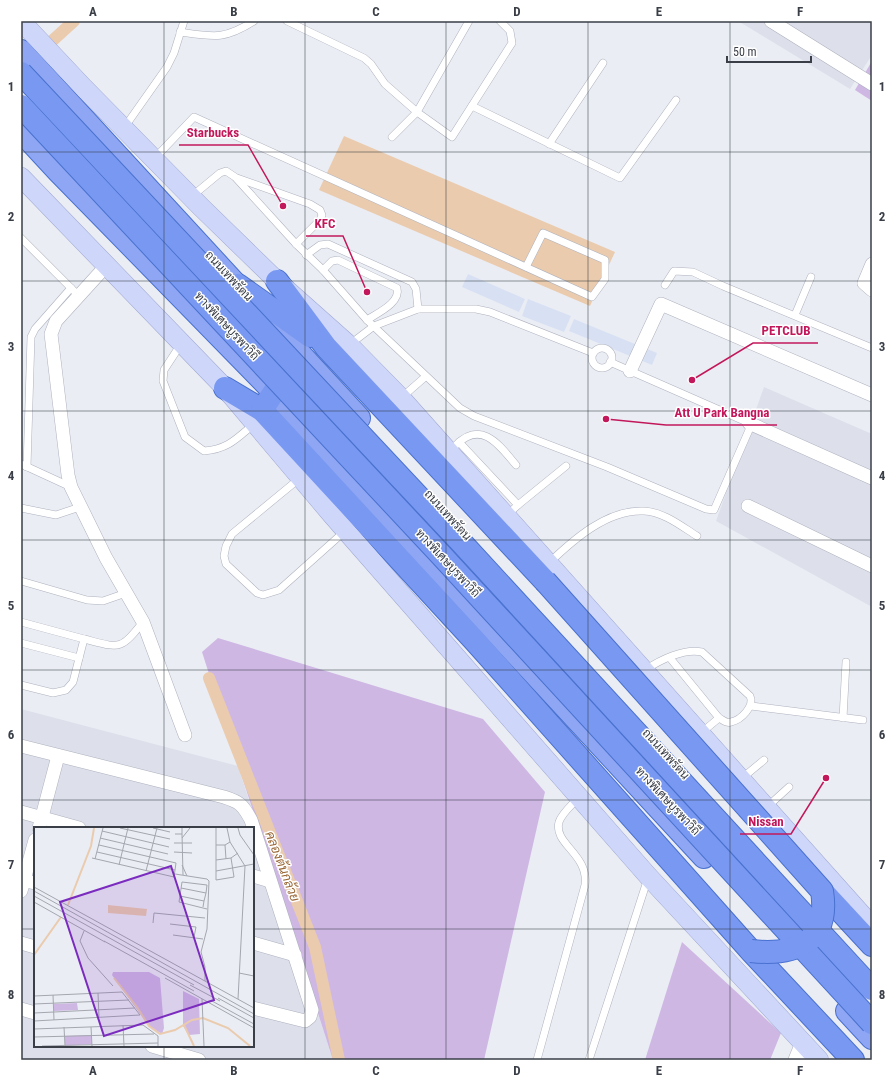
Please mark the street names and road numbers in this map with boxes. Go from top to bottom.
street label: ถนนเทพรัตน [202,248,256,304]
street label: ทางพิเศษบูรพาวิถี [191,288,263,364]
street label: ถนนเทพรัตน [422,487,475,543]
street label: ทางพิเศษบูรพาวิถี [412,525,484,601]
street label: ถนนเทพรัตน [640,726,693,782]
street label: ทางพิเศษบูรพาวิถี [632,763,704,839]

